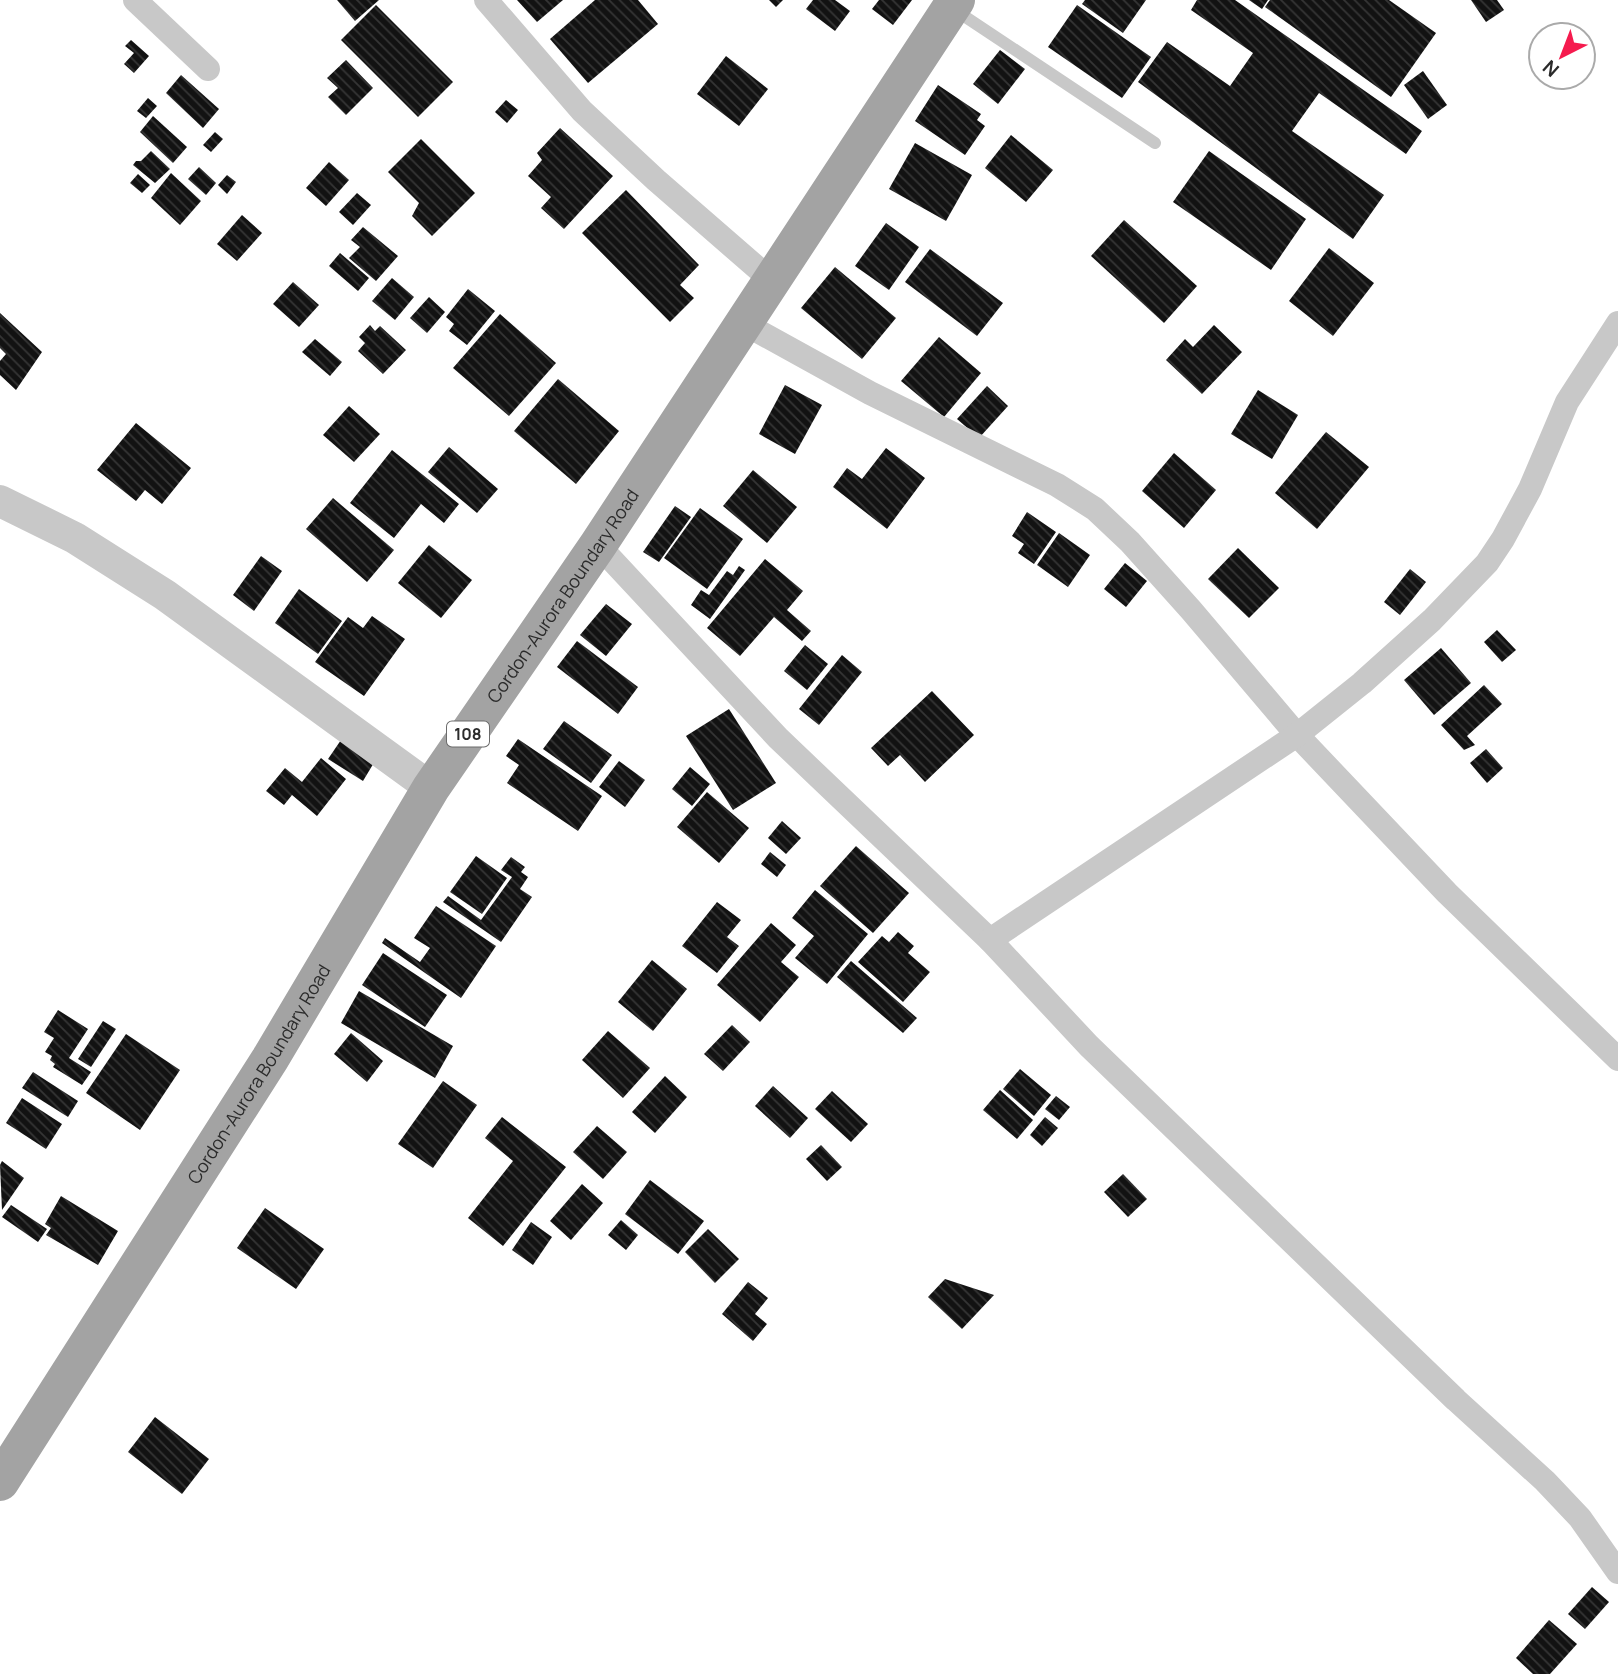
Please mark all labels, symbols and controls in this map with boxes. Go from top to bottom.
north arrow [1527,21,1597,91]
text: N [1537,54,1564,83]
street label: Cordon-Aurora Boundary Road [481,484,644,707]
road number: 108 [447,722,489,747]
street label: Cordon-Aurora Boundary Road [181,960,336,1188]

